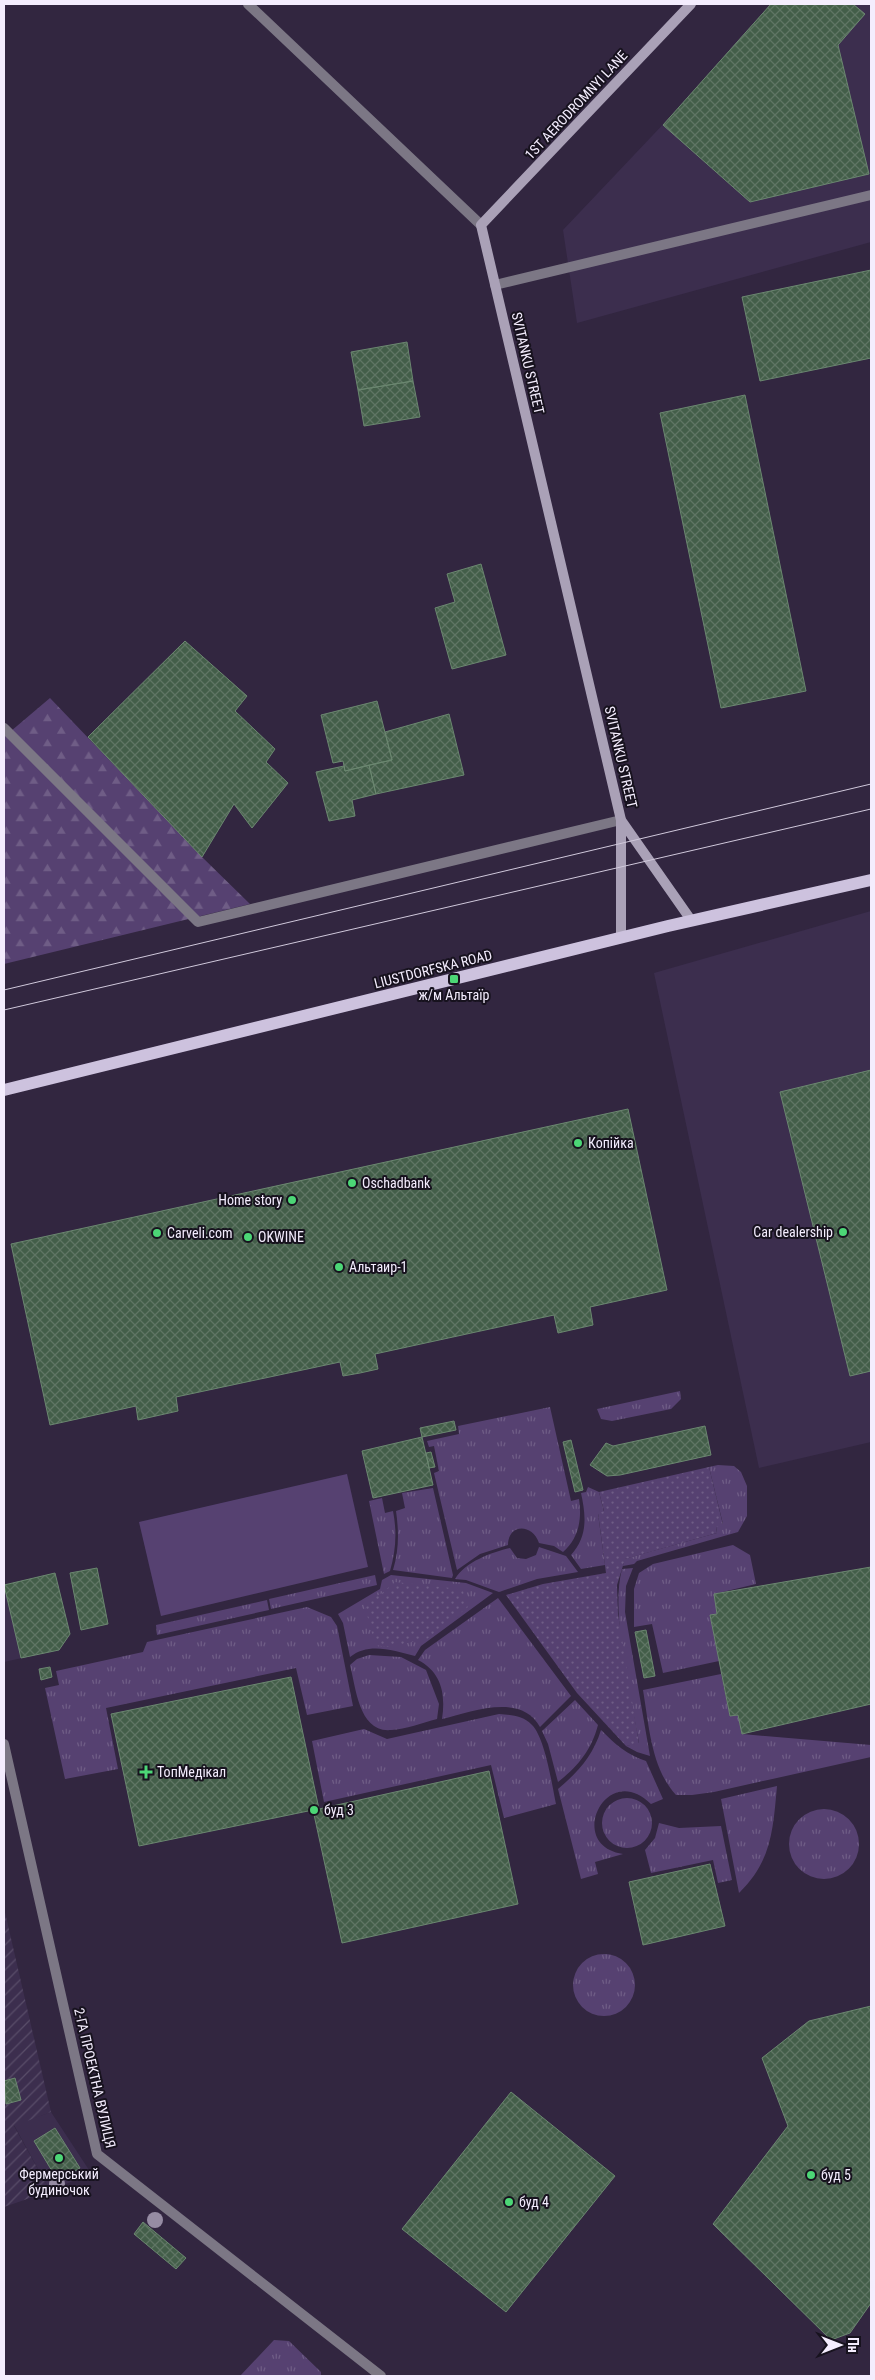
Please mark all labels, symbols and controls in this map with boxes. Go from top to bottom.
street label: 1ST AERODROMNYI LANE [521,47,631,163]
street label: SVITANKU STREET [509,311,547,415]
street label: SVITANKU STREET [602,705,640,809]
street label: LIUSTDORFSKA ROAD [372,947,494,991]
marker: ж/м Альтаїр [448,973,460,985]
place label: ж/м Альтаїр [418,987,490,1003]
place label: Копійка [588,1135,634,1151]
marker: Копійка [572,1137,584,1149]
place label: Oschadbank [362,1175,431,1191]
marker: Oschadbank [346,1177,358,1189]
place label: Home story [218,1192,282,1208]
marker: Home story [286,1194,298,1206]
place label: Car dealership [753,1224,833,1240]
place label: Carveli.com [167,1225,233,1241]
marker: Car dealership [837,1226,849,1238]
marker: Carveli.com [151,1227,163,1239]
place label: OKWINE [258,1229,304,1245]
marker: OKWINE [242,1231,254,1243]
place label: Альтаир-1 [349,1259,408,1275]
marker: Альтаир-1 [333,1261,345,1273]
place label: ТопМедікал [157,1764,226,1780]
marker: ТопМедікал [139,1765,153,1779]
place label: буд 3 [324,1802,354,1818]
marker: буд 3 [308,1804,320,1816]
street label: 2-ГА ПРОЕКТНА ВУЛИЦЯ [71,2006,119,2150]
marker: Фермерський будиночок [53,2152,65,2164]
place label: Фермерський будиночок [19,2166,99,2198]
place label: буд 5 [821,2167,851,2183]
marker: буд 5 [805,2169,817,2181]
place label: буд 4 [519,2194,549,2210]
marker: буд 4 [503,2196,515,2208]
north arrow [815,2320,865,2370]
text: Пн [845,2337,861,2353]

